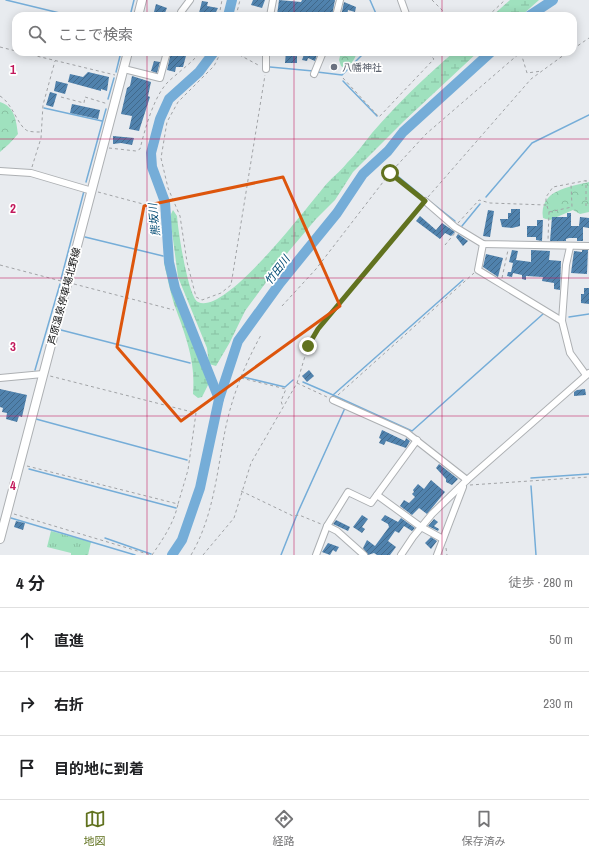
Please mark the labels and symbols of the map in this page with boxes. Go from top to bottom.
text: 1 [10,61,16,78]
place label: 八幡神社 [342,61,382,74]
marker: 八幡神社 [329,62,339,72]
route start [381,164,399,182]
text: 2 [10,200,16,217]
water label: 熊坂川 [145,202,163,237]
street label: 芦原温泉停車場北野線 [45,246,83,346]
water label: 竹田川 [261,252,293,287]
route end [299,337,317,355]
text: 3 [10,338,16,355]
text: 4 [10,477,16,494]

